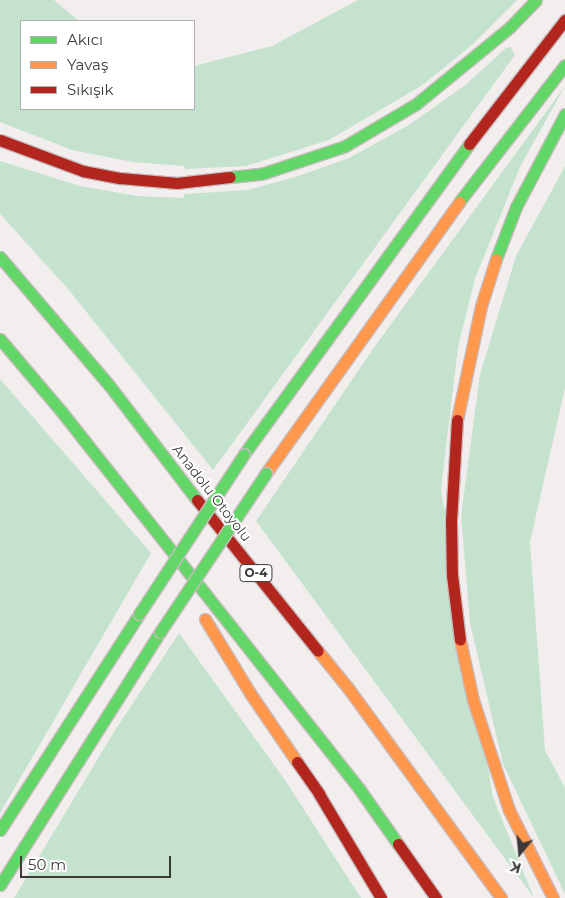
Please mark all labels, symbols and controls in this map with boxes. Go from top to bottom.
legend [20,20,195,110]
text: Akıcı [67,30,103,49]
text: Yavaş [67,55,108,74]
text: Sıkışık [67,80,113,99]
street label: Anadolu Otoyolu [169,441,255,545]
road number: O-4 [238,564,274,582]
north arrow [495,828,545,878]
scale bar [22,846,174,878]
text: 50 m [28,855,66,874]
text: K [508,857,523,877]

